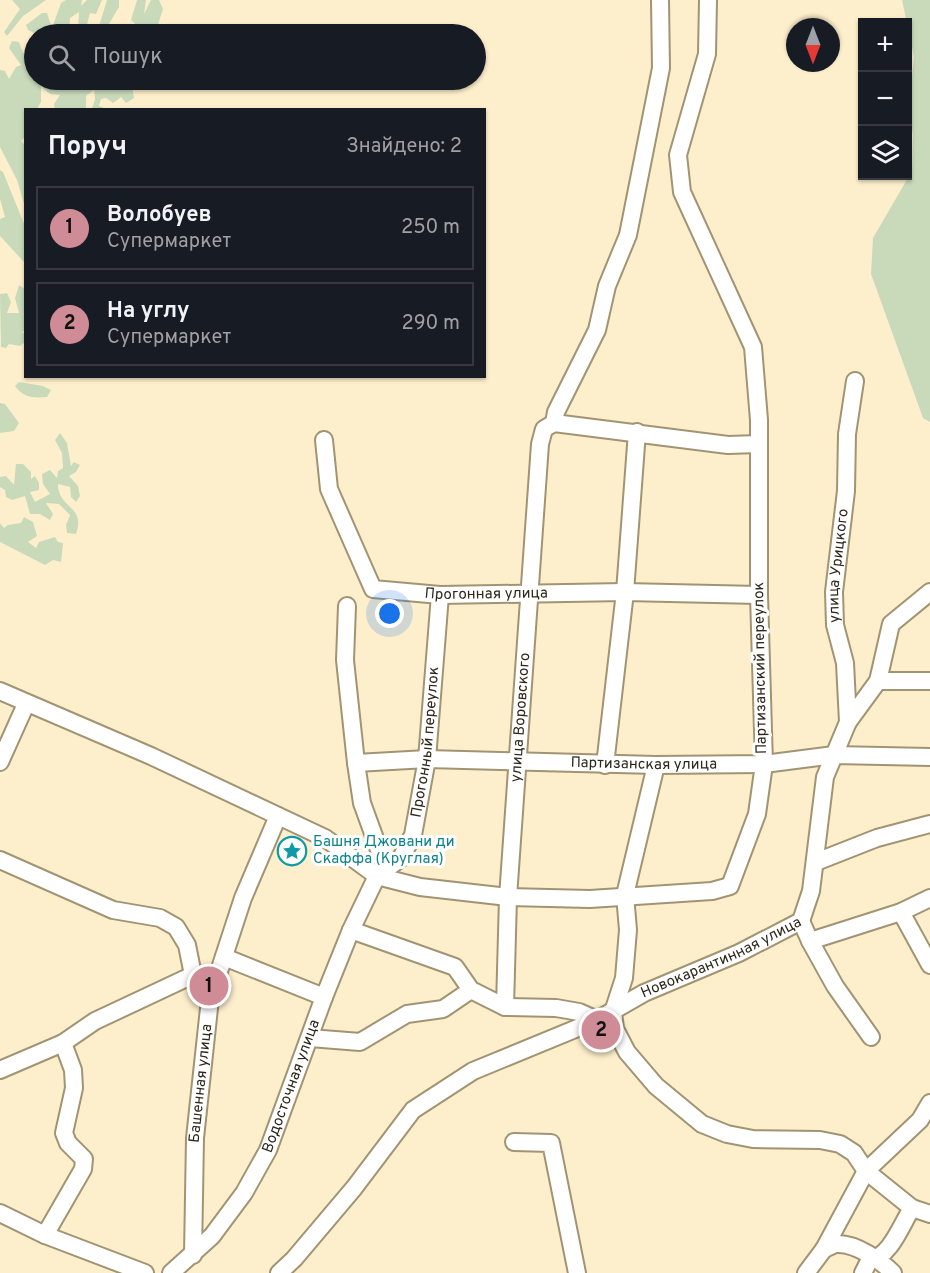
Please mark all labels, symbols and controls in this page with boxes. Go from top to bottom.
north arrow [786,18,840,72]
map controls [858,18,912,180]
button: + [858,18,912,72]
search box [24,24,486,90]
icon: search [45,41,78,74]
text: Пошук [93,44,163,71]
button: − [858,72,912,126]
button: layers [858,126,912,180]
text: Поруч [48,131,127,164]
text: Знайдено: 2 [346,134,462,160]
text: Волобуев [107,202,212,229]
text: 1 [66,215,74,241]
text: 250 m [401,215,460,241]
text: Супермаркет [107,229,231,255]
text: На углу [107,298,190,325]
text: 2 [63,311,76,337]
text: 290 m [402,311,460,337]
text: Супермаркет [107,325,231,351]
street label: улица Урицкого [824,508,853,623]
street label: Партизанский переулок [750,582,772,754]
street label: Прогонная улица [424,584,548,605]
your location [375,599,404,628]
street label: улица Воровского [507,652,535,783]
street label: Прогонный переулок [407,666,444,819]
street label: Партизанская улица [570,753,717,775]
place label: Башня Джовани ди Скаффа (Круглая) [313,833,455,869]
place icon: Башня Джовани ди Скаффа (Круглая) [276,835,308,867]
street label: Новокарантинная улица [638,913,805,1003]
pin: 1 [190,964,228,1008]
pin: 2 [582,1008,620,1052]
street label: Водосточная улица [258,1017,324,1156]
street label: Башенная улица [185,1023,217,1144]

